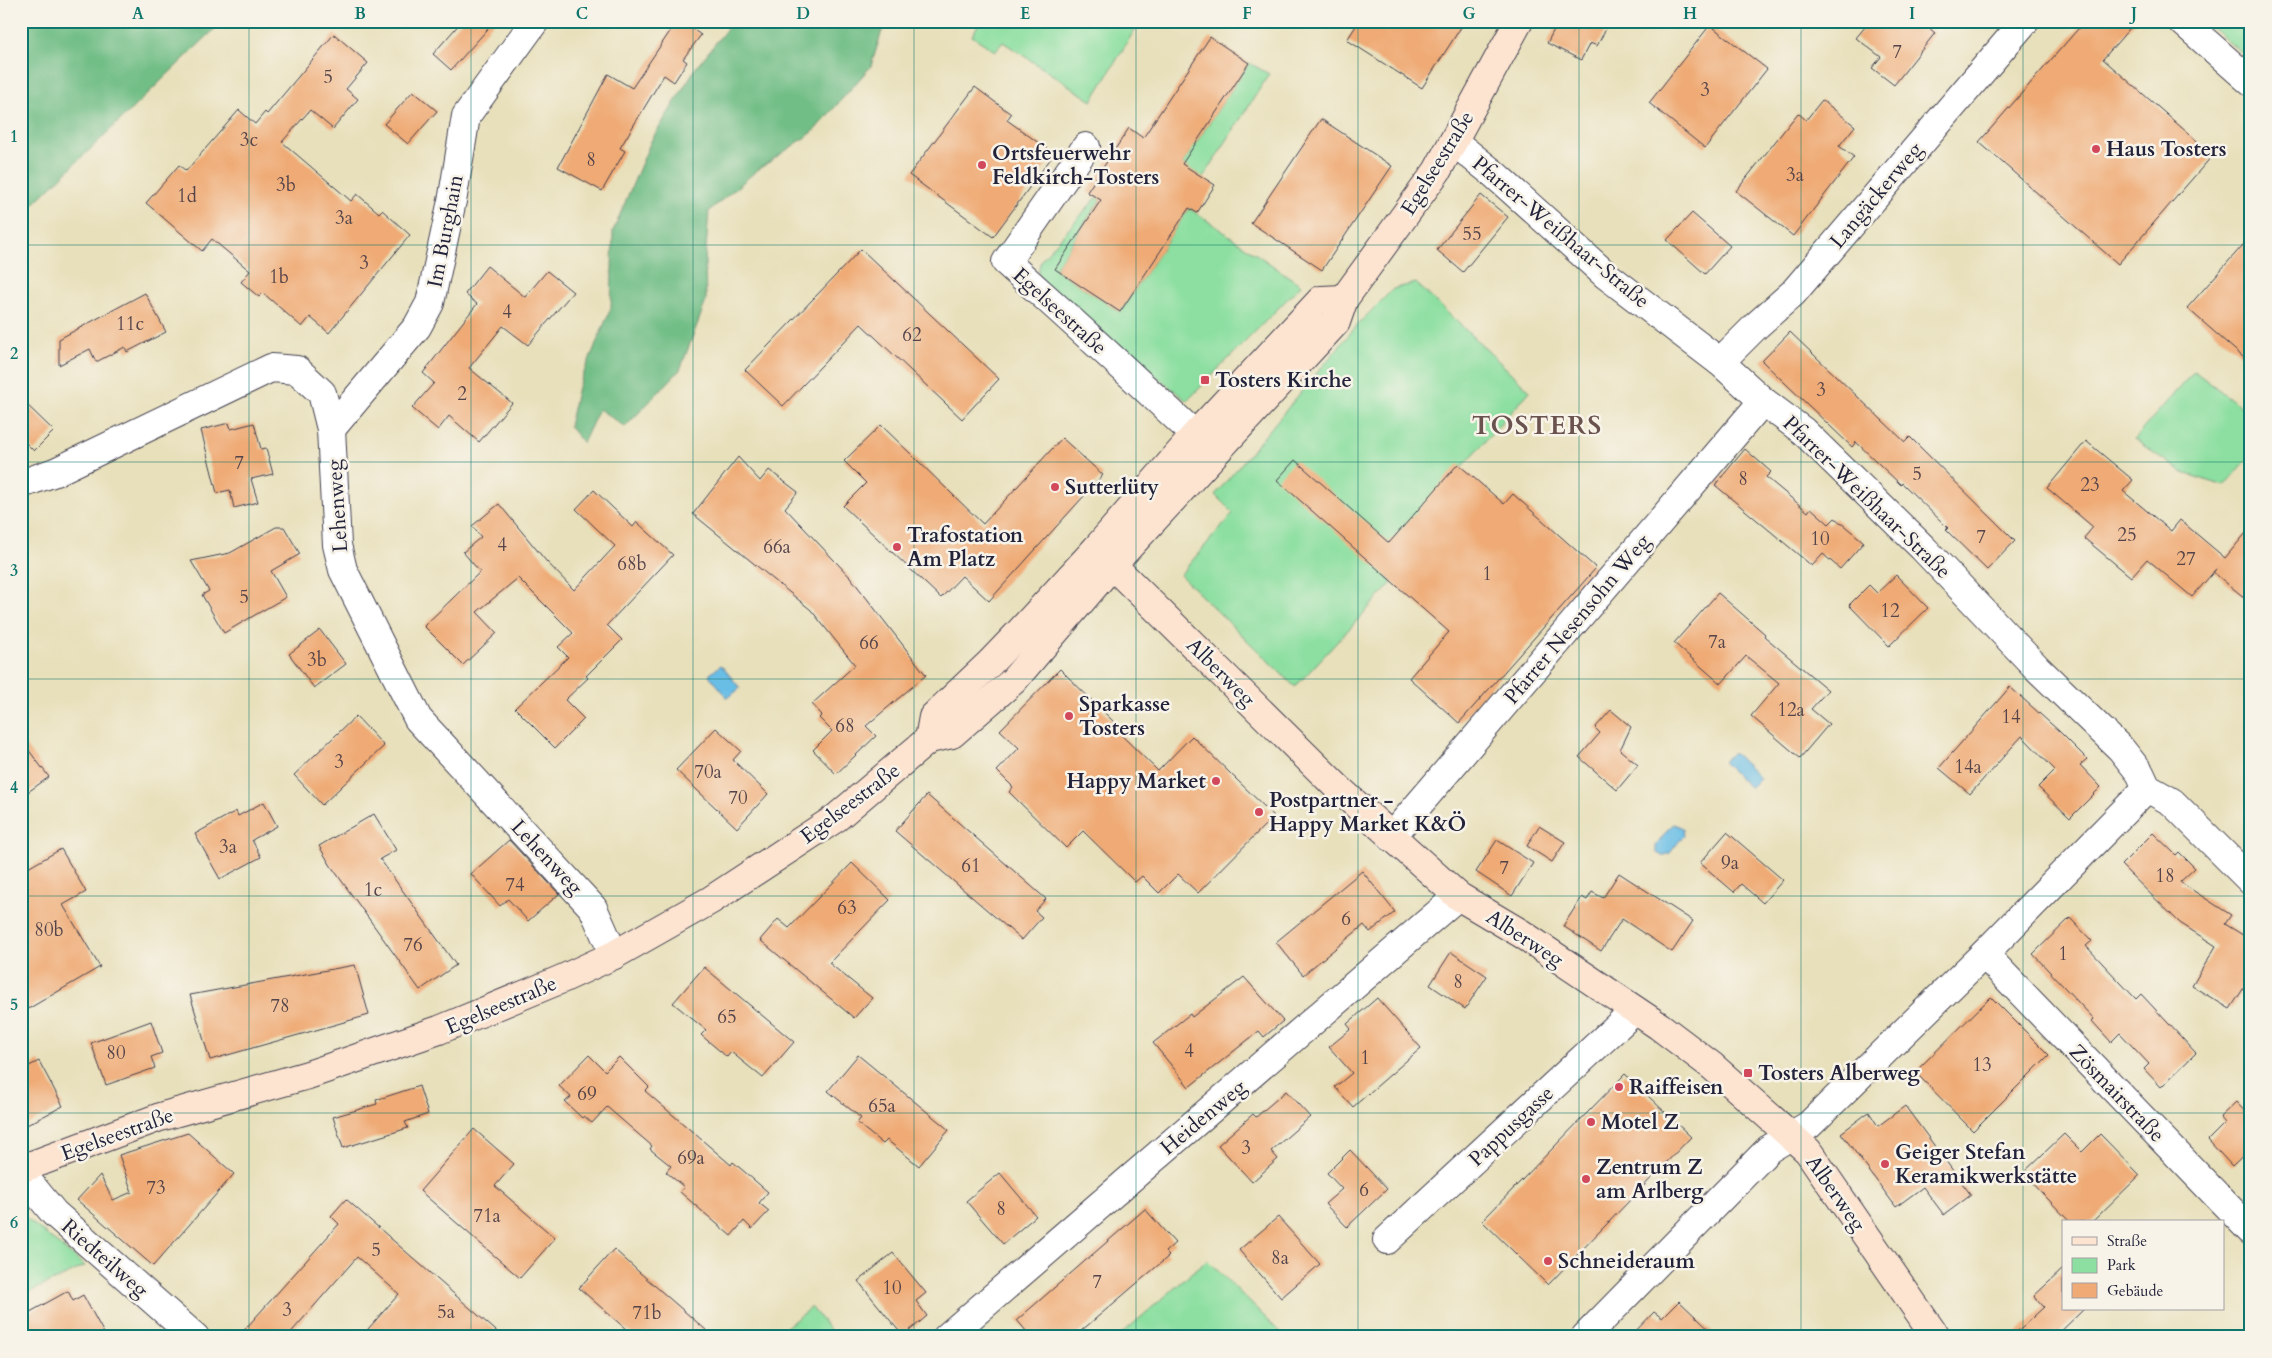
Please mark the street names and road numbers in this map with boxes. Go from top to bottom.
street label: Egelseestraße [1394,105,1481,221]
street label: Langäckerweg [1823,136,1930,255]
street label: Pfarrer-Weißhaar-Straße [1466,149,1656,315]
street label: Im Burghain [420,172,471,290]
street label: Egelseestraße [1006,261,1113,362]
street label: Pfarrer-Weißhaar-Straße [1776,409,1957,585]
street label: Lehenweg [320,458,355,554]
street label: Pfarrer Nesensohn Weg [1498,528,1657,711]
street label: Alberweg [1180,631,1262,713]
street label: Egelseestraße [794,756,906,851]
street label: Lehenweg [504,813,589,902]
street label: Alberweg [1480,903,1569,974]
street label: Egelseestraße [441,969,561,1042]
street label: Zösmairstraße [2062,1038,2171,1149]
street label: Heidenweg [1154,1073,1253,1162]
street label: Pappusgasse [1462,1079,1560,1173]
street label: Egelseestraße [57,1101,178,1168]
street label: Alberweg [1799,1149,1873,1237]
street label: Riedteilweg [55,1212,155,1304]

